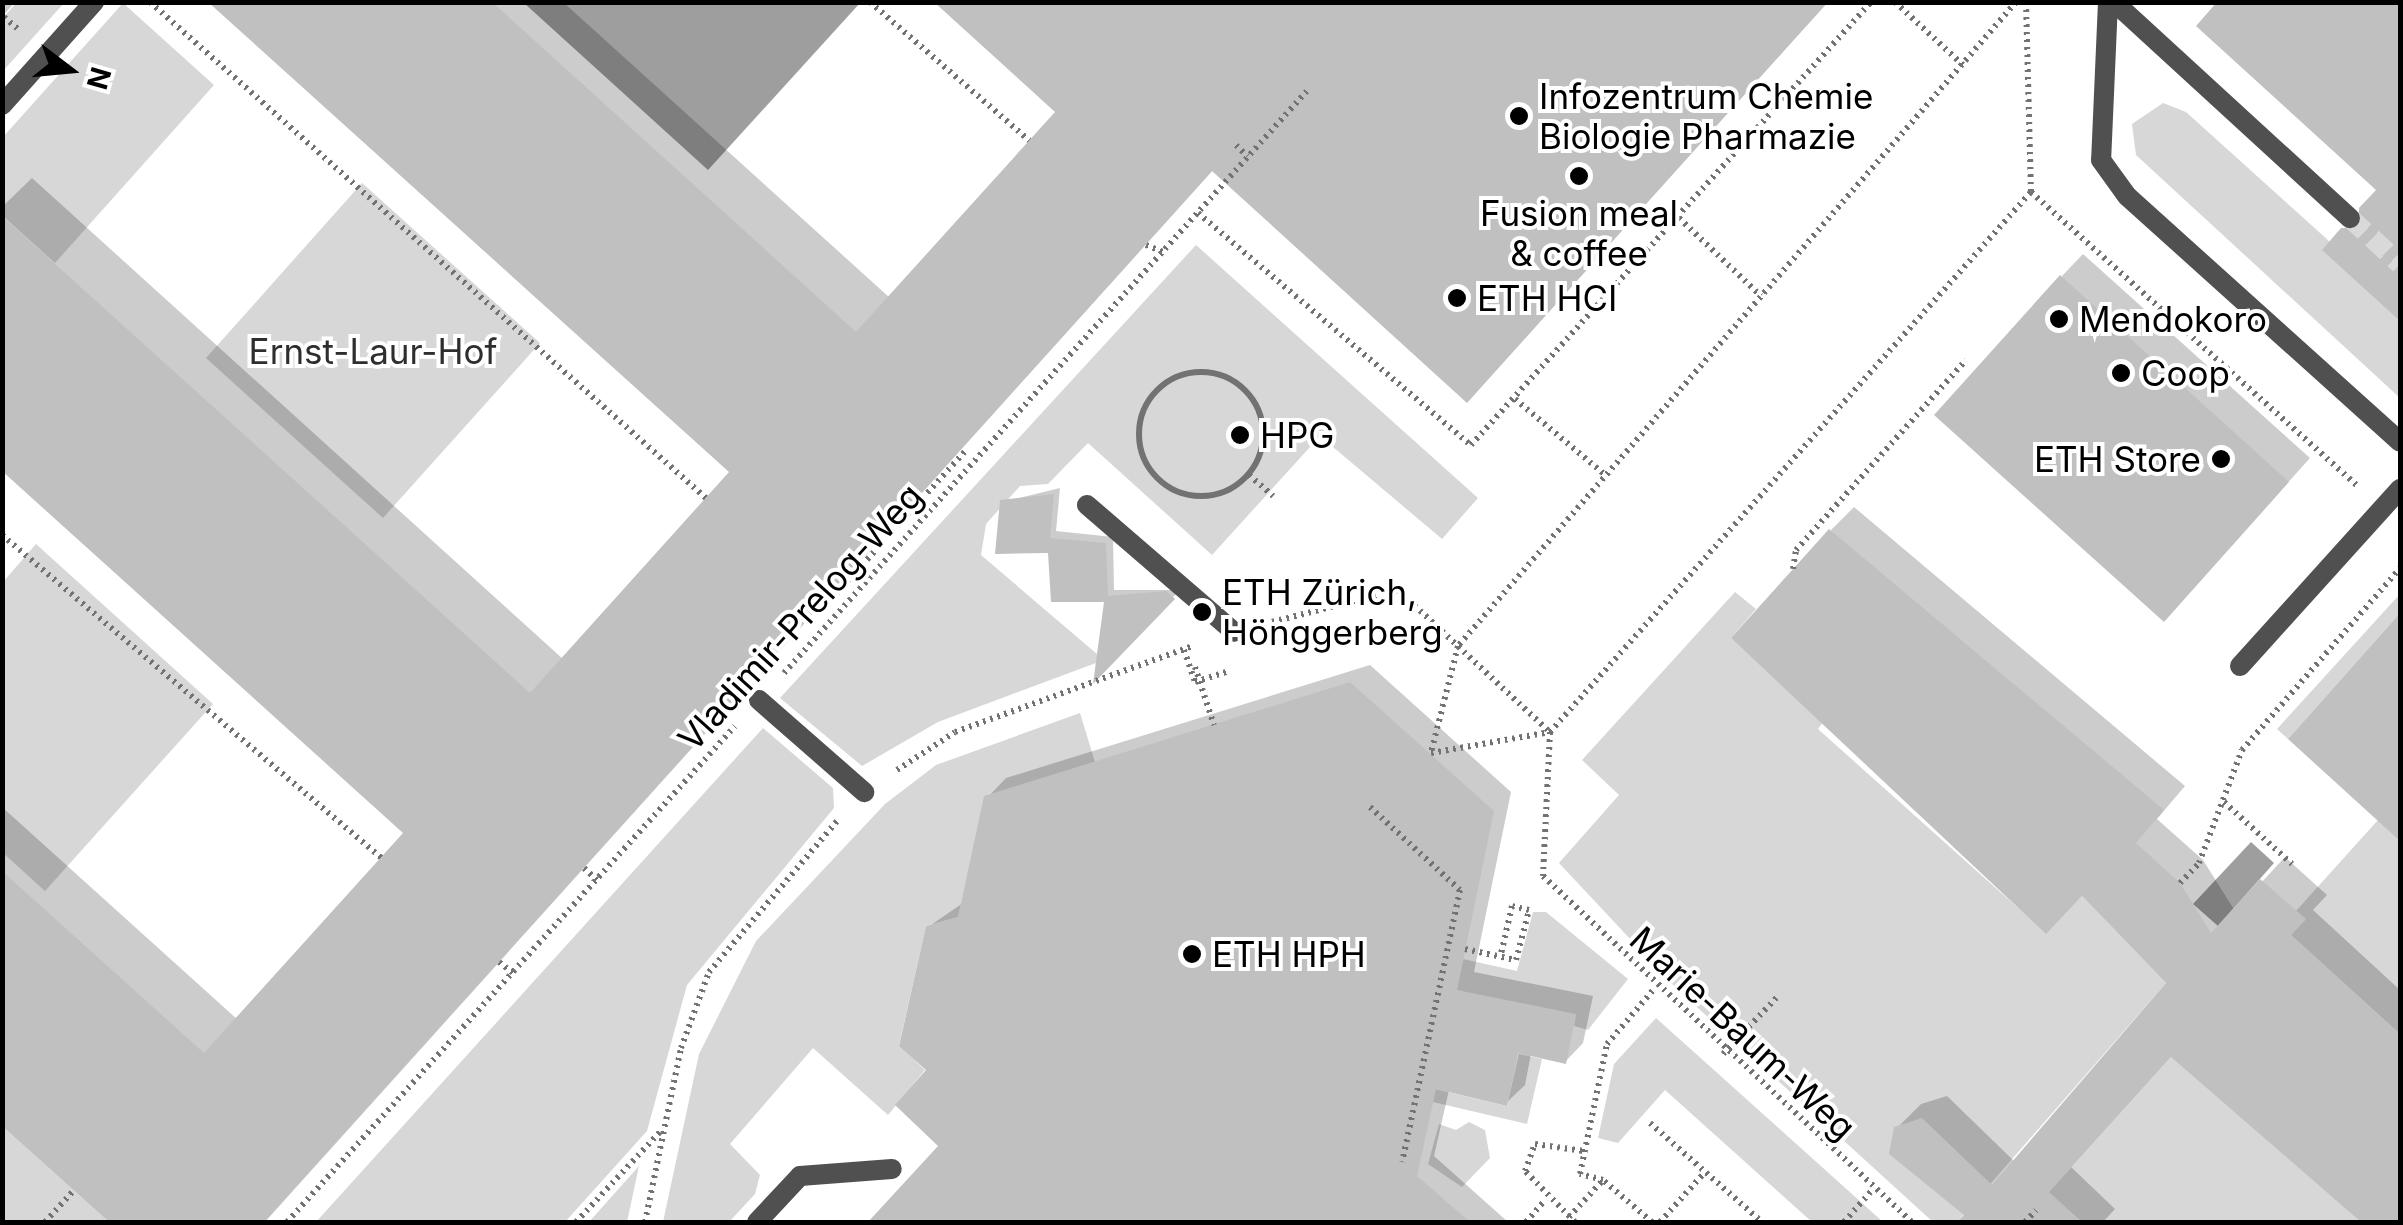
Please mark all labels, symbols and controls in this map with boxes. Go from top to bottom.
north arrow [20,20,120,120]
text: N [80,63,118,93]
place label: Infozentrum Chemie Biologie Pharmazie [1539,75,1873,157]
marker: Infozentrum Chemie Biologie Pharmazie [1508,105,1530,127]
marker: Fusion meal & coffee [1568,165,1590,187]
place label: Fusion meal & coffee [1480,192,1678,274]
place label: ETH HCI [1477,277,1617,319]
marker: ETH HCI [1446,287,1468,309]
place label: Mendokoro [2079,298,2267,340]
marker: Mendokoro [2048,308,2070,330]
park label: Ernst-Laur-Hof [249,330,497,372]
place label: Coop [2141,352,2230,394]
marker: Coop [2110,362,2132,384]
place label: HPG [1260,414,1334,456]
marker: HPG [1229,424,1251,446]
place label: ETH Store [2034,438,2201,480]
marker: ETH Store [2210,448,2232,470]
street label: Vladimir-Prelog-Weg [669,475,931,759]
place label: ETH Zürich, Hönggerberg [1222,571,1443,653]
marker: ETH Zürich, Hönggerberg [1191,601,1213,623]
street label: Marie-Baum-Weg [1622,918,1864,1148]
place label: ETH HPH [1212,933,1366,975]
marker: ETH HPH [1181,943,1203,965]

